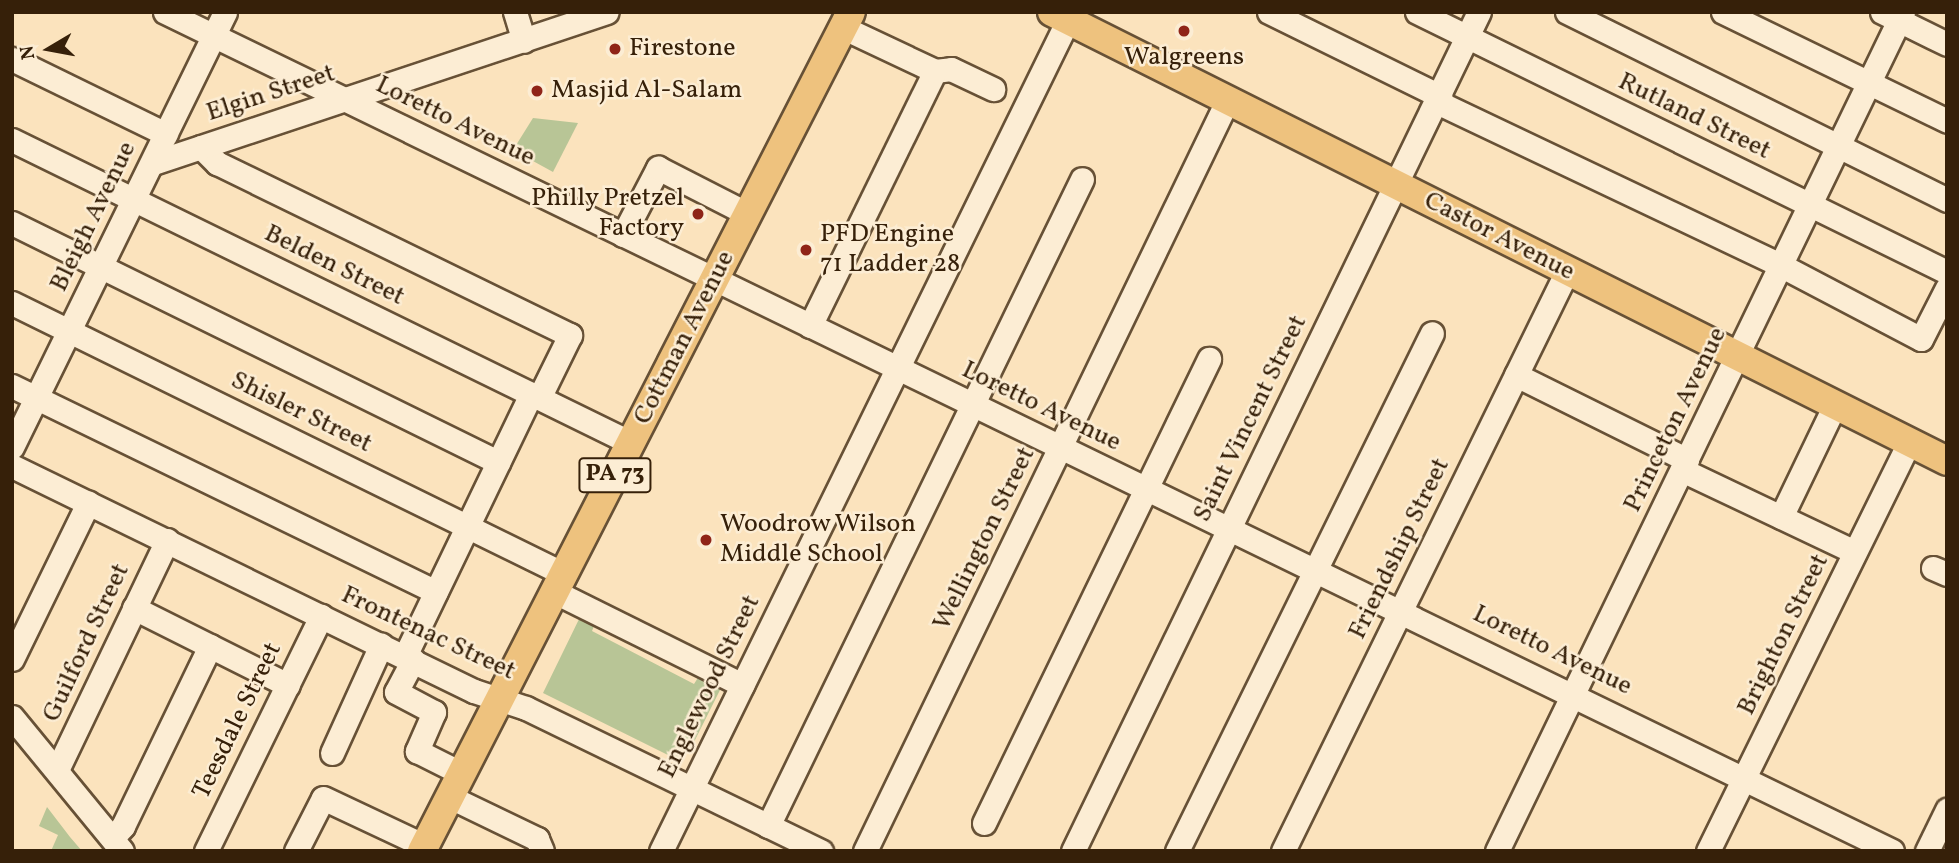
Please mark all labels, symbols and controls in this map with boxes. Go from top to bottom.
north arrow [14,14,84,84]
marker: Walgreens [1176,23,1192,39]
place label: Firestone [629,33,736,65]
marker: Firestone [607,41,623,57]
place label: Walgreens [1124,42,1244,74]
text: N [14,44,42,62]
street label: Elgin Street [203,59,339,129]
street label: Rutland Street [1613,67,1775,167]
street label: Loretto Avenue [370,70,540,174]
place label: Masjid Al-Salam [551,75,742,107]
marker: Masjid Al-Salam [529,83,545,99]
street label: Bleigh Avenue [44,137,144,297]
place label: Philly Pretzel Factory [530,183,684,244]
street label: Castor Avenue [1418,186,1580,288]
marker: Philly Pretzel Factory [690,206,706,222]
street label: Belden Street [259,219,409,313]
place label: PFD Engine 71 Ladder 28 [820,219,960,280]
marker: PFD Engine 71 Ladder 28 [798,242,814,258]
street label: Cottman Avenue [628,246,742,430]
street label: Saint Vincent Street [1187,310,1315,528]
street label: Princeton Avenue [1618,322,1734,518]
street label: Loretto Avenue [956,355,1126,459]
street label: Shisler Street [225,365,377,461]
street label: Wellington Street [927,442,1043,636]
street label: Friendship Street [1343,453,1457,645]
road number: PA 73 [578,454,652,496]
place label: Woodrow Wilson Middle School [720,509,917,570]
marker: Woodrow Wilson Middle School [698,532,714,548]
street label: Brighton Street [1732,549,1836,721]
street label: Guilford Street [37,559,137,727]
street label: Frontenac Street [336,580,520,688]
street label: Englewood Street [652,590,768,784]
street label: Loretto Avenue [1467,599,1637,703]
street label: Teesdale Street [187,638,289,804]

